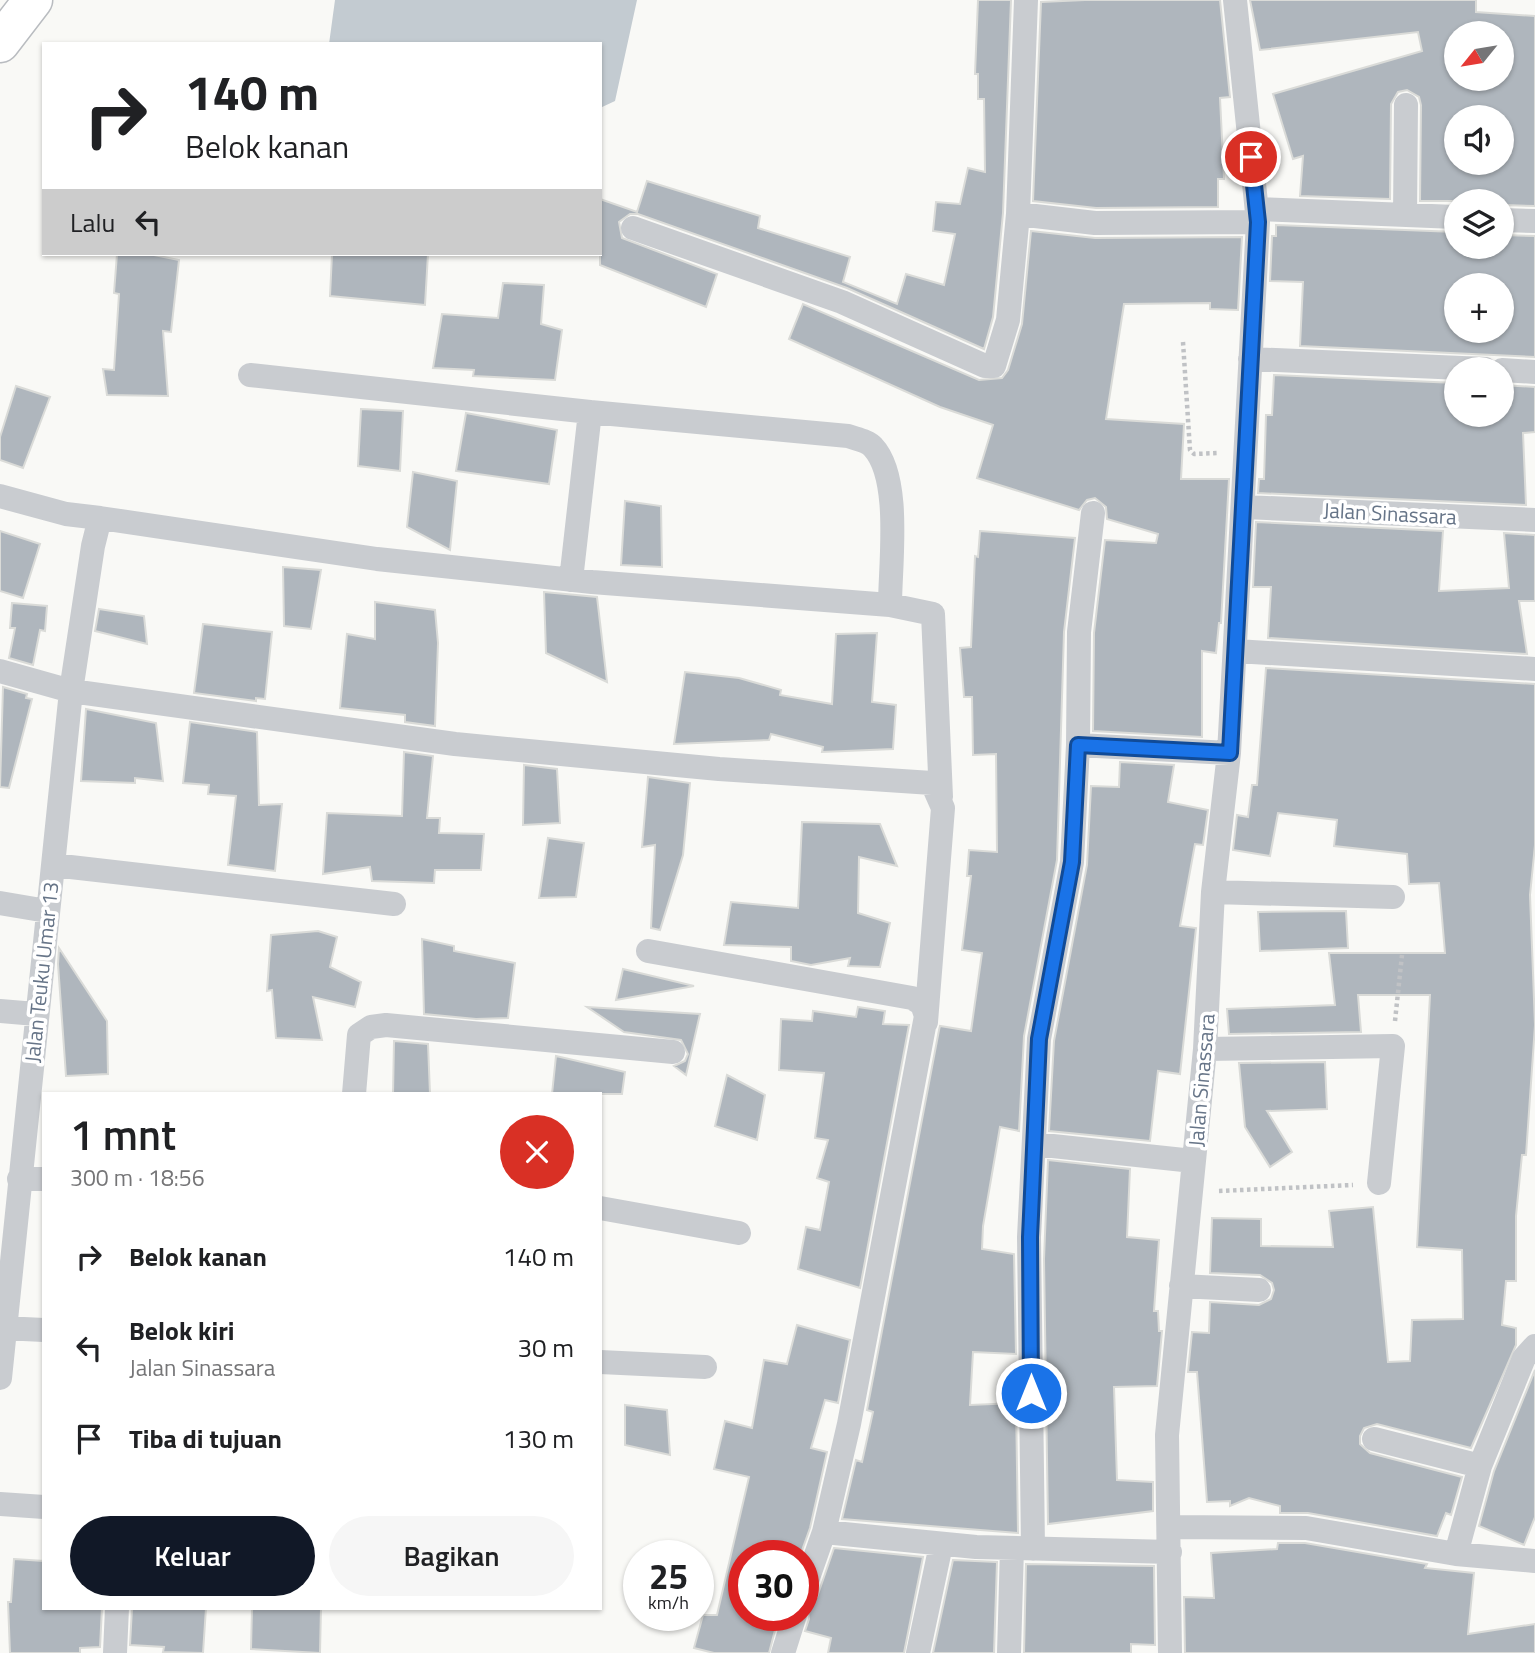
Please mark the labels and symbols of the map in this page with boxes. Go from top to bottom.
north arrow [1444,21,1514,91]
pin [1221,127,1281,187]
street label: Jalan Sinassara [1323,494,1458,532]
street label: Jalan Teuku Umar 13 [16,880,66,1064]
street label: Jalan Sinassara [1179,1012,1223,1148]
position arrow [994,1356,1068,1430]
speed limit sign: 30 [728,1540,819,1631]

